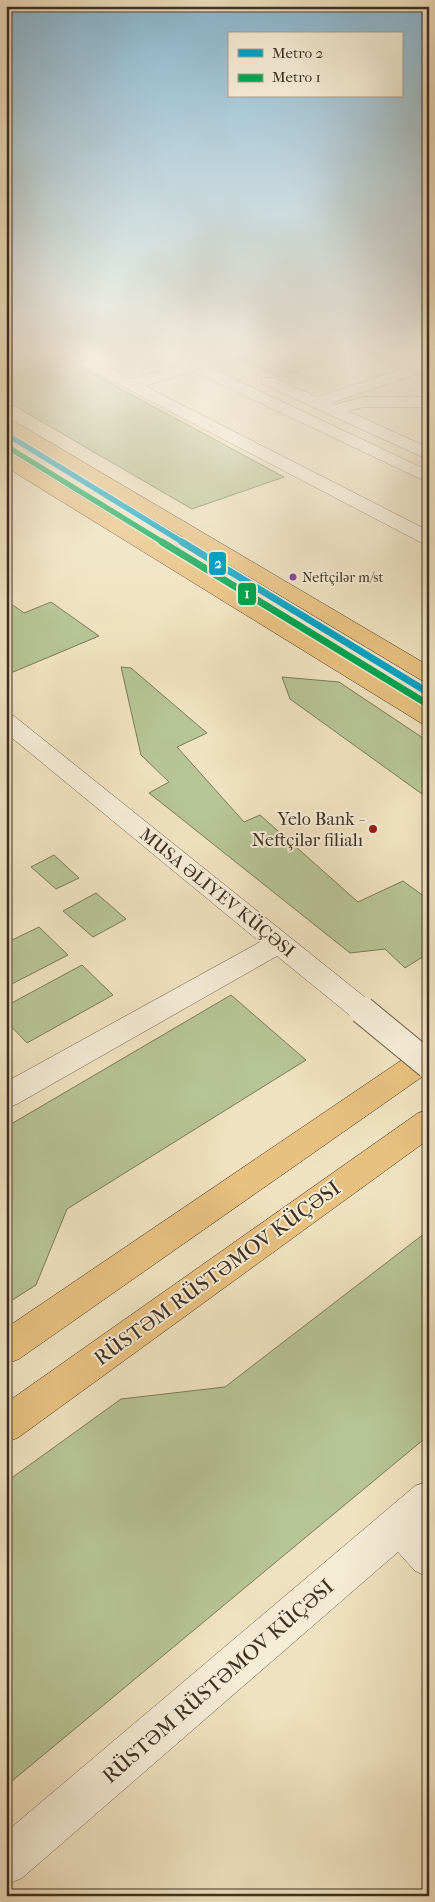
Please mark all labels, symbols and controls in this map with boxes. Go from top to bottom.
legend [228,32,402,98]
text: Metro 2 [272,44,323,62]
text: Metro 1 [272,68,321,86]
line badge: 2 [208,551,227,576]
text: 2 [214,555,222,572]
place label: Neftçilər m/st [302,569,383,586]
marker: Neftçilər m/st [288,572,298,582]
line badge: 1 [237,582,257,606]
text: 1 [245,585,250,602]
place label: Yelo Bank - Neftçilər filialı [252,809,365,851]
street label: MUSA ƏLIYEV KÜÇƏSI [135,823,299,963]
marker: Yelo Bank - Neftçilər filialı [367,823,379,835]
street label: RÜSTƏM RÜSTƏMOV KÜÇƏSI [89,1176,345,1371]
street label: RÜSTƏM RÜSTƏMOV KÜÇƏSI [98,1574,339,1789]

